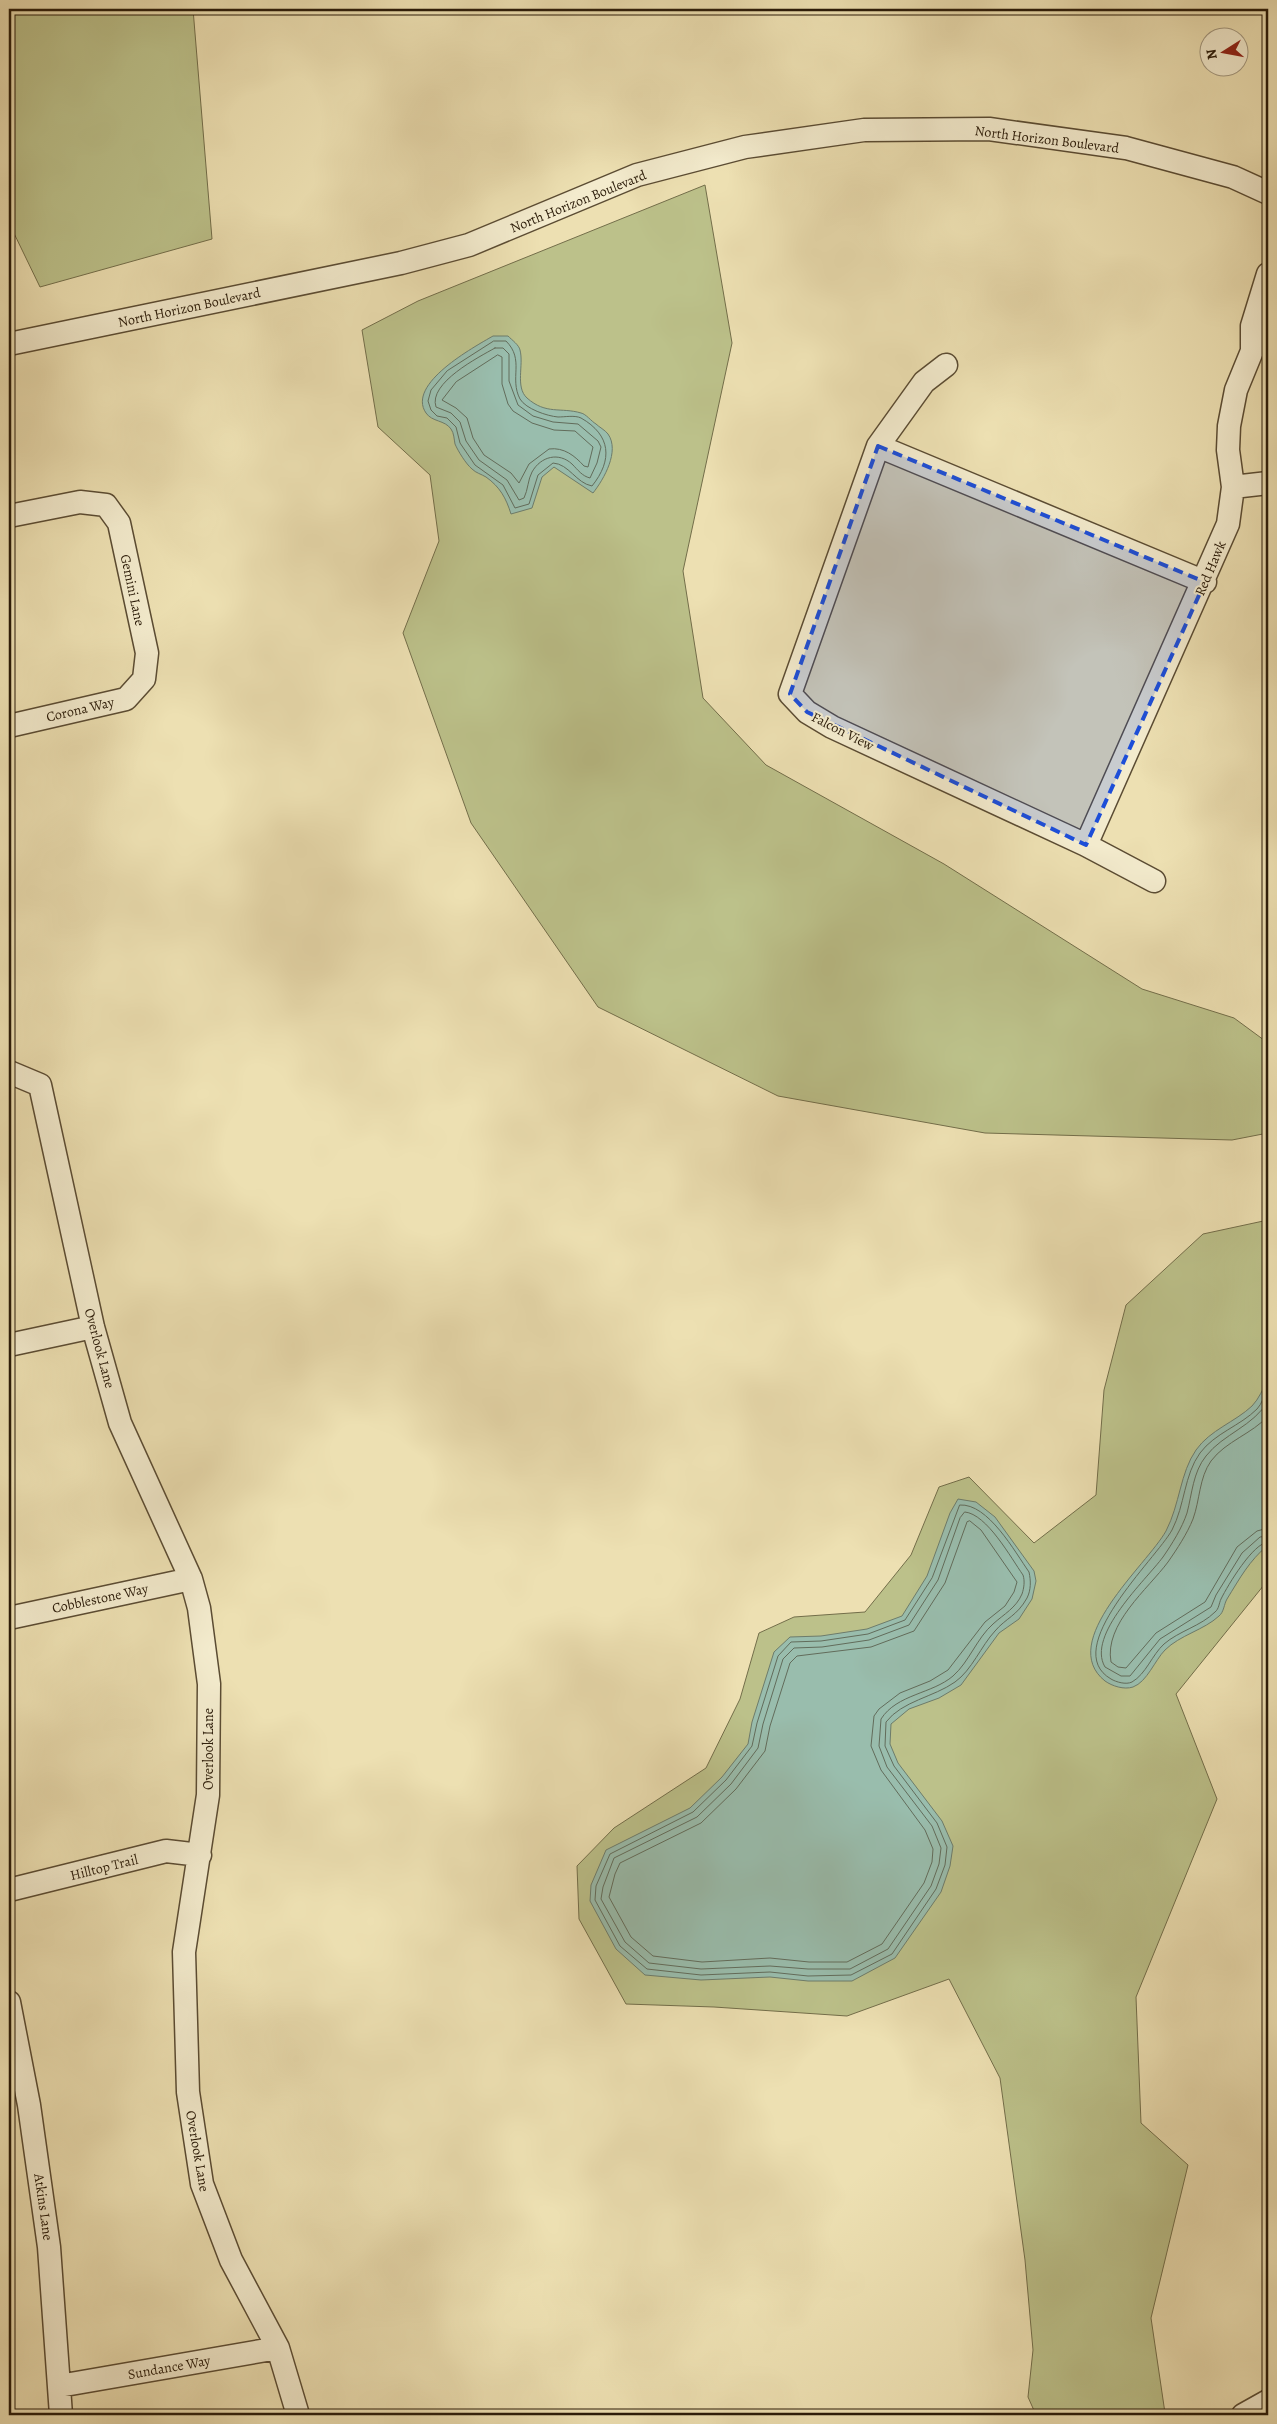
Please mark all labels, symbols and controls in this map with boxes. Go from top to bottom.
north arrow [1200,28,1250,78]
text: N [1201,48,1222,61]
street label: North Horizon Boulevard [974,121,1121,158]
street label: North Horizon Boulevard [507,165,649,237]
street label: North Horizon Boulevard [116,283,263,332]
street label: Red Hawk [1190,538,1231,599]
street label: Gemini Lane [116,552,149,628]
street label: Corona Way [44,692,117,727]
street label: Falcon View [808,708,877,755]
street label: Overlook Lane [80,1306,119,1390]
street label: Cobblestone Way [50,1579,151,1618]
street label: Overlook Lane [199,1708,218,1790]
street label: Hilltop Trail [68,1850,141,1885]
street label: Overlook Lane [181,2109,214,2193]
street label: Atkins Lane [29,2171,58,2242]
street label: Sundance Way [126,2351,213,2384]

